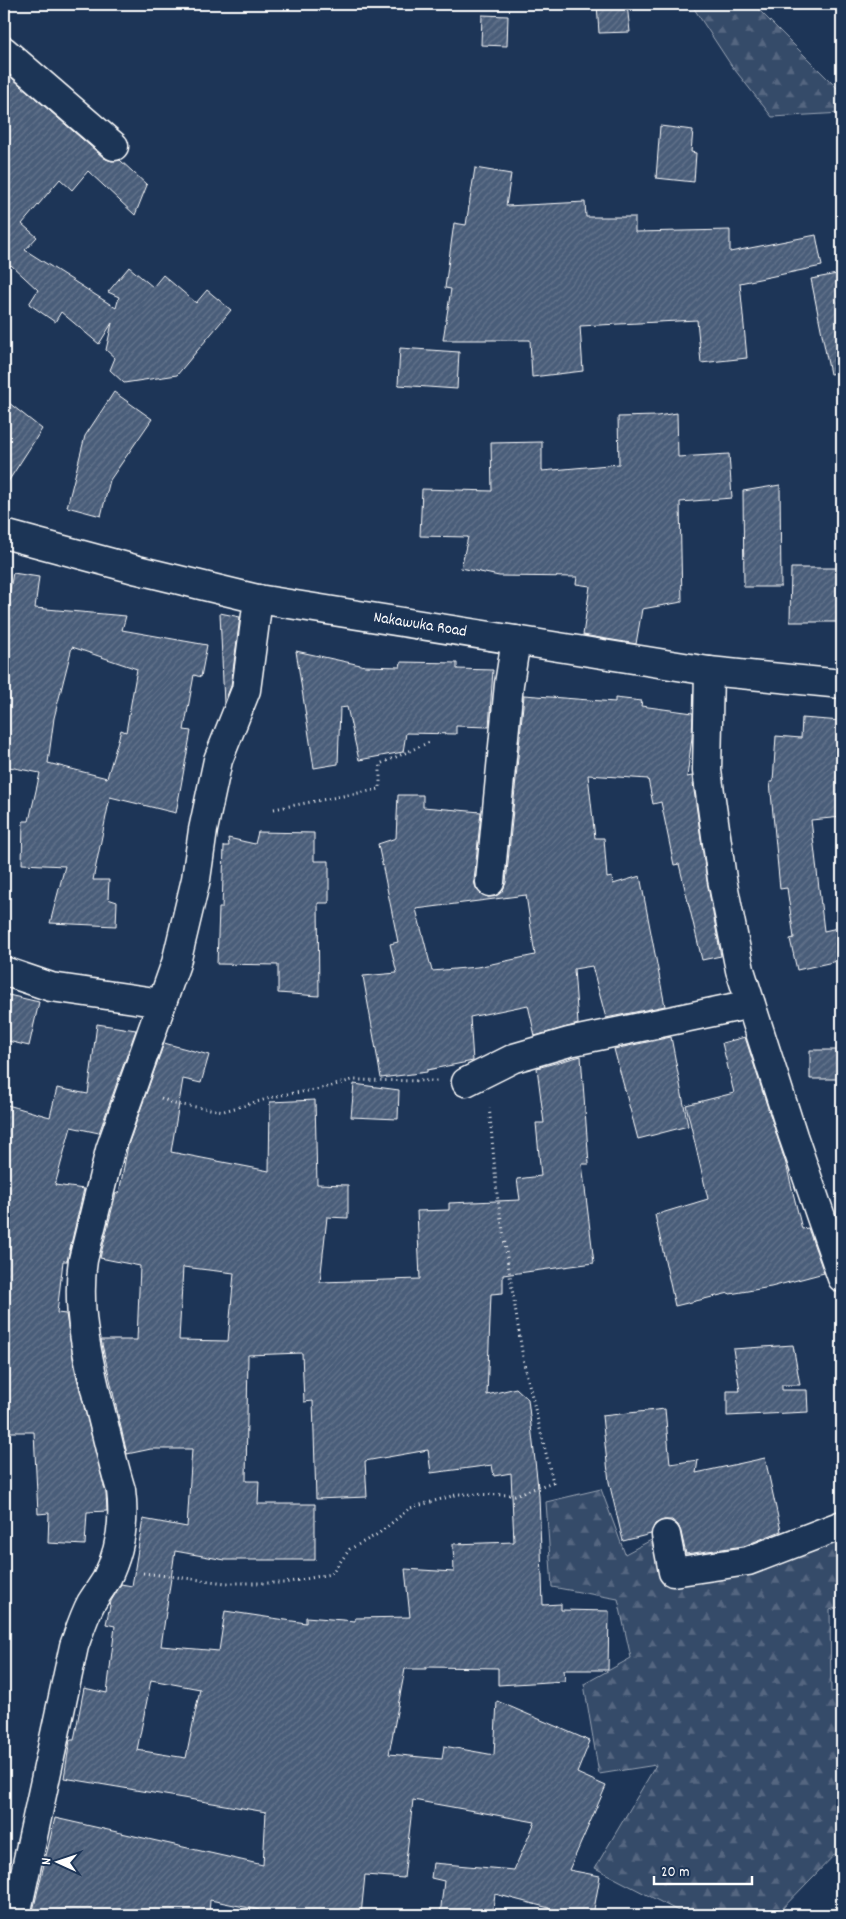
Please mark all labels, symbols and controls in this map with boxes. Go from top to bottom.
street label: Nakawuka Road [372,606,468,644]
north arrow [32,1836,82,1886]
scale bar [654,1854,751,1886]
text: N [37,1857,57,1865]
text: 20 m [661,1862,689,1884]

